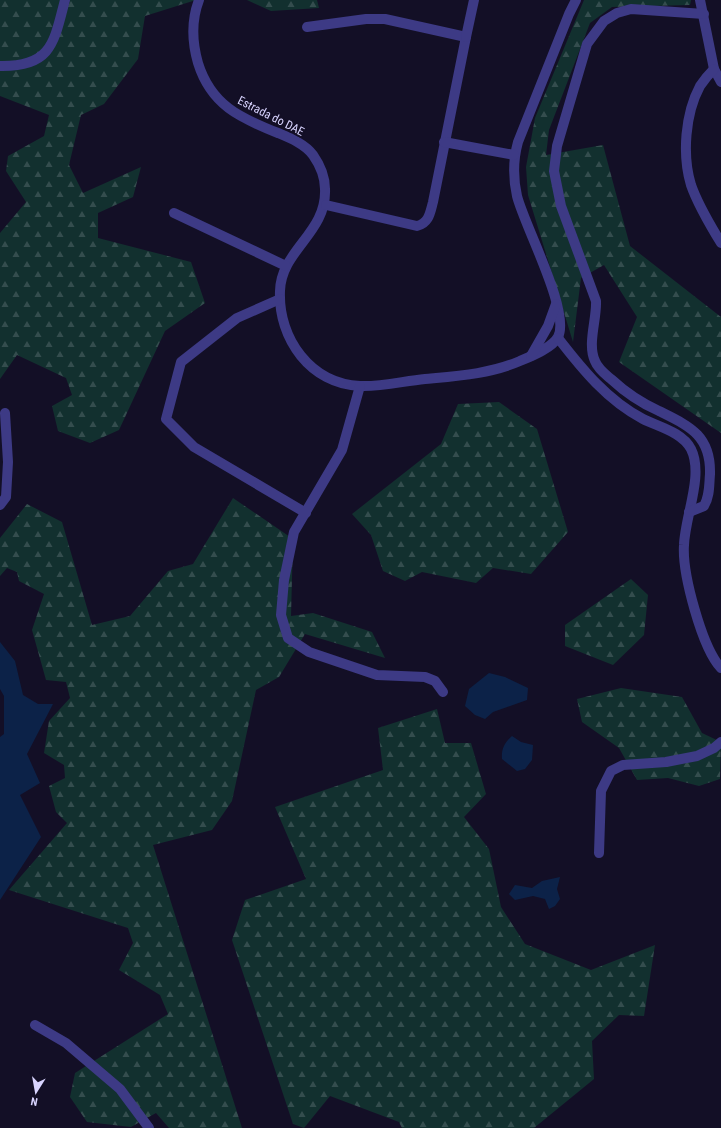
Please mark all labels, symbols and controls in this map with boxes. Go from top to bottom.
street label: Estrada do DAE [235,93,307,139]
north arrow [16,1072,56,1112]
text: N [29,1094,39,1108]

